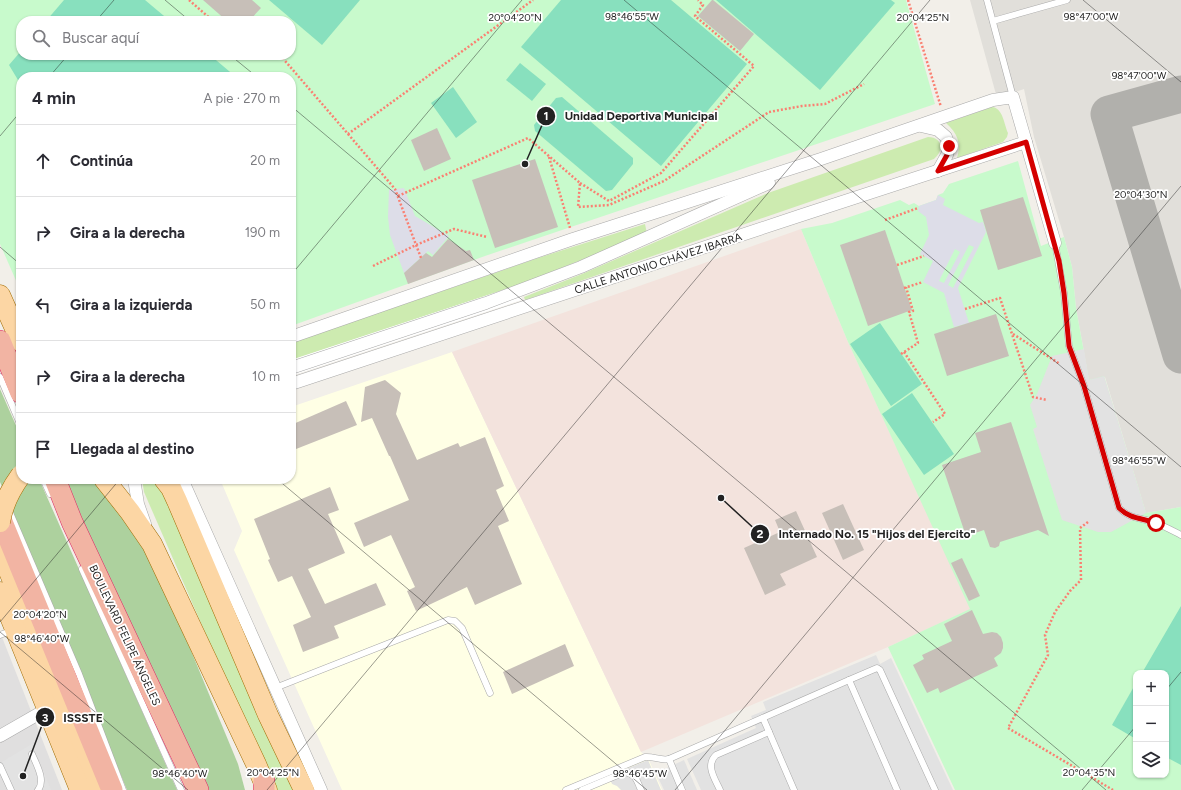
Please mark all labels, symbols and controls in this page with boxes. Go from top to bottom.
text: 98°46'55"W [605,10,659,23]
text: 98°47'00"W [1064,10,1119,23]
text: 20°04'20"N [488,11,542,24]
text: 20°04'25"N [897,11,949,24]
search box [16,16,296,60]
icon: search [30,27,52,49]
text: Buscar aquí [62,29,139,47]
text: 98°47'00"W [1112,69,1167,82]
text: 4 min [32,88,76,108]
text: A pie · 270 m [204,91,280,106]
callout: Unidad Deportiva Municipal [536,104,725,128]
text: 1 [543,109,549,123]
text: Unidad Deportiva Municipal [565,109,717,123]
route end [940,137,958,155]
icon: ahead [32,150,54,172]
text: Continúa [70,152,133,170]
text: 20 m [250,153,280,168]
text: 20°04'30"N [1114,188,1168,201]
icon: right [32,222,54,244]
text: Gira a la derecha [70,224,185,242]
text: 190 m [245,225,280,240]
street label: CALLE ANTONIO CHÁVEZ IBARRA [573,230,744,297]
icon: left [32,294,54,316]
text: Gira a la izquierda [70,296,192,314]
text: 50 m [250,297,280,312]
icon: right [32,366,54,388]
text: Gira a la derecha [70,368,185,386]
text: 10 m [252,369,280,384]
icon: arrive [32,438,54,460]
text: Llegada al destino [70,440,194,458]
text: 98°46'55"W [1112,454,1166,467]
route start [1147,514,1165,532]
callout: Internado No. 15 "Hijos del Ejercito" [750,522,984,546]
text: 2 [757,527,764,541]
text: Internado No. 15 "Hijos del Ejercito" [778,527,976,541]
street label: BOULEVARD FELIPE ÁNGELES [86,563,163,708]
text: 20°04'20"N [13,608,67,621]
text: 98°46'40"W [15,632,70,645]
map controls [1133,670,1169,778]
button: + [1133,670,1169,706]
callout: ISSSTE [35,705,111,729]
button: − [1133,706,1169,742]
text: 3 [42,711,49,725]
text: ISSSTE [63,711,103,725]
button: layers [1133,742,1169,778]
text: 20°04'25"N [247,766,299,779]
text: 20°04'35"N [1063,766,1115,779]
text: 98°46'40"W [153,767,208,780]
text: 98°46'45"W [613,767,667,780]

